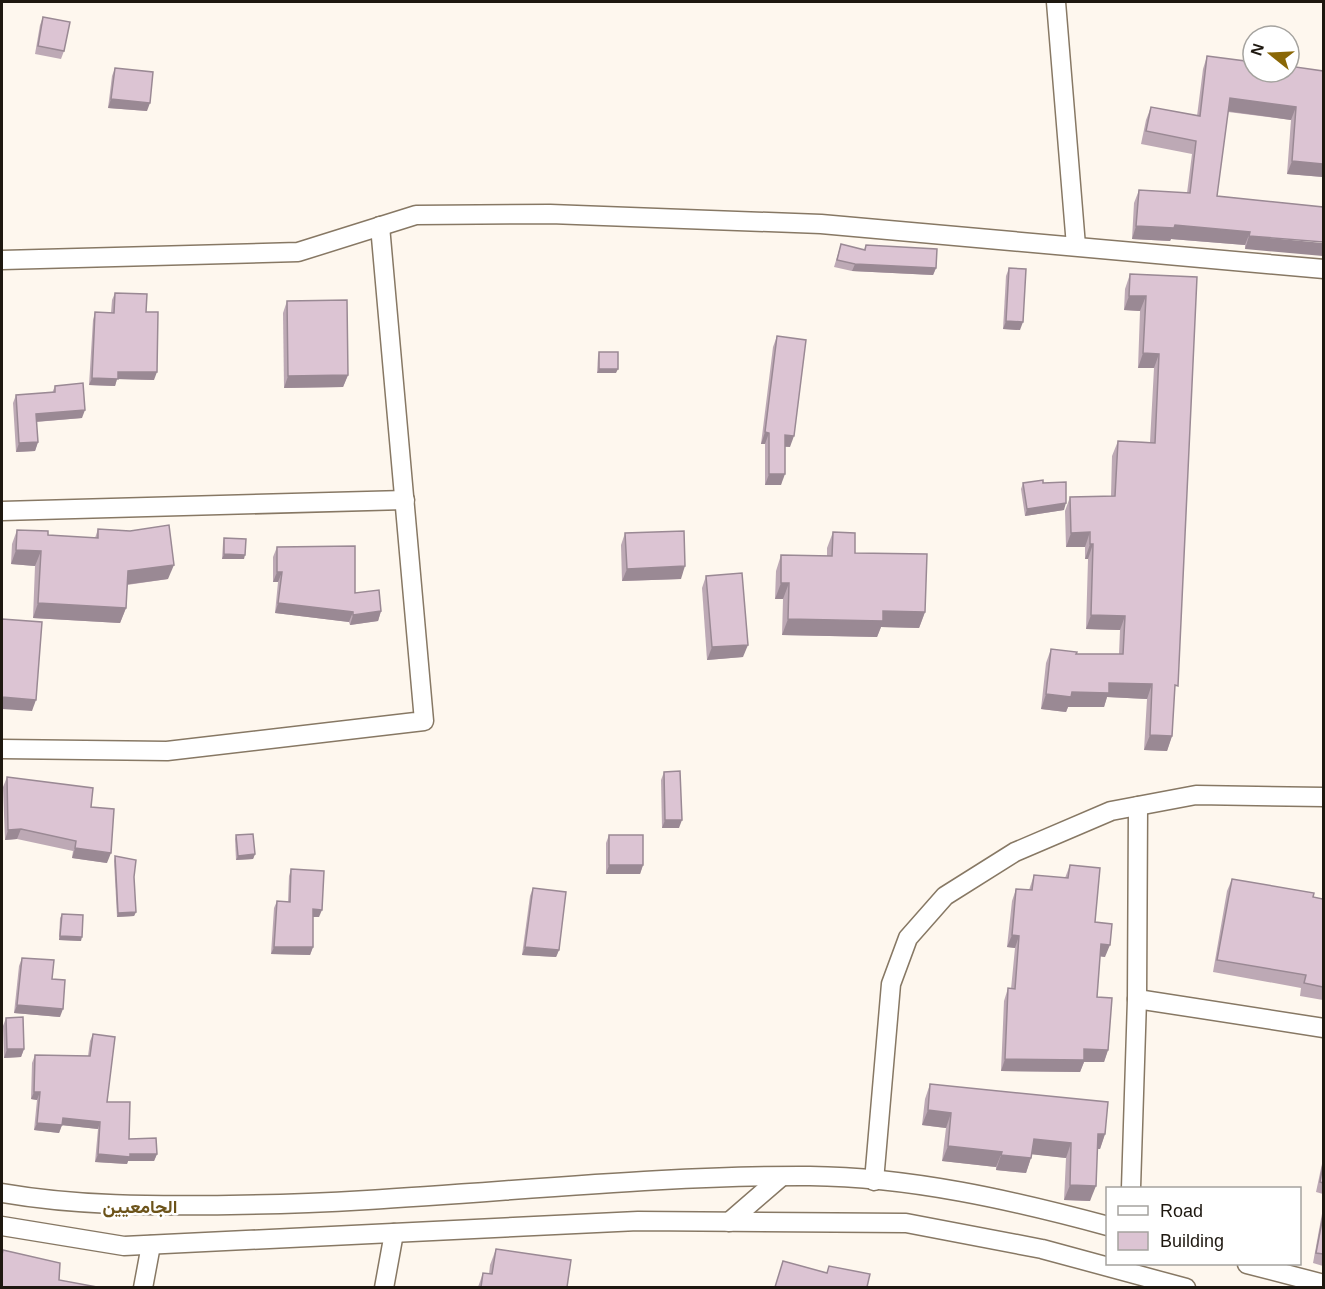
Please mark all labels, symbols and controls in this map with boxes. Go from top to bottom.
north arrow [1241,24,1301,84]
text: N [1247,41,1267,58]
legend [1106,1187,1301,1265]
district label: الجامعيين [103,1197,177,1218]
text: Road [1160,1201,1203,1221]
text: Building [1160,1231,1224,1251]

